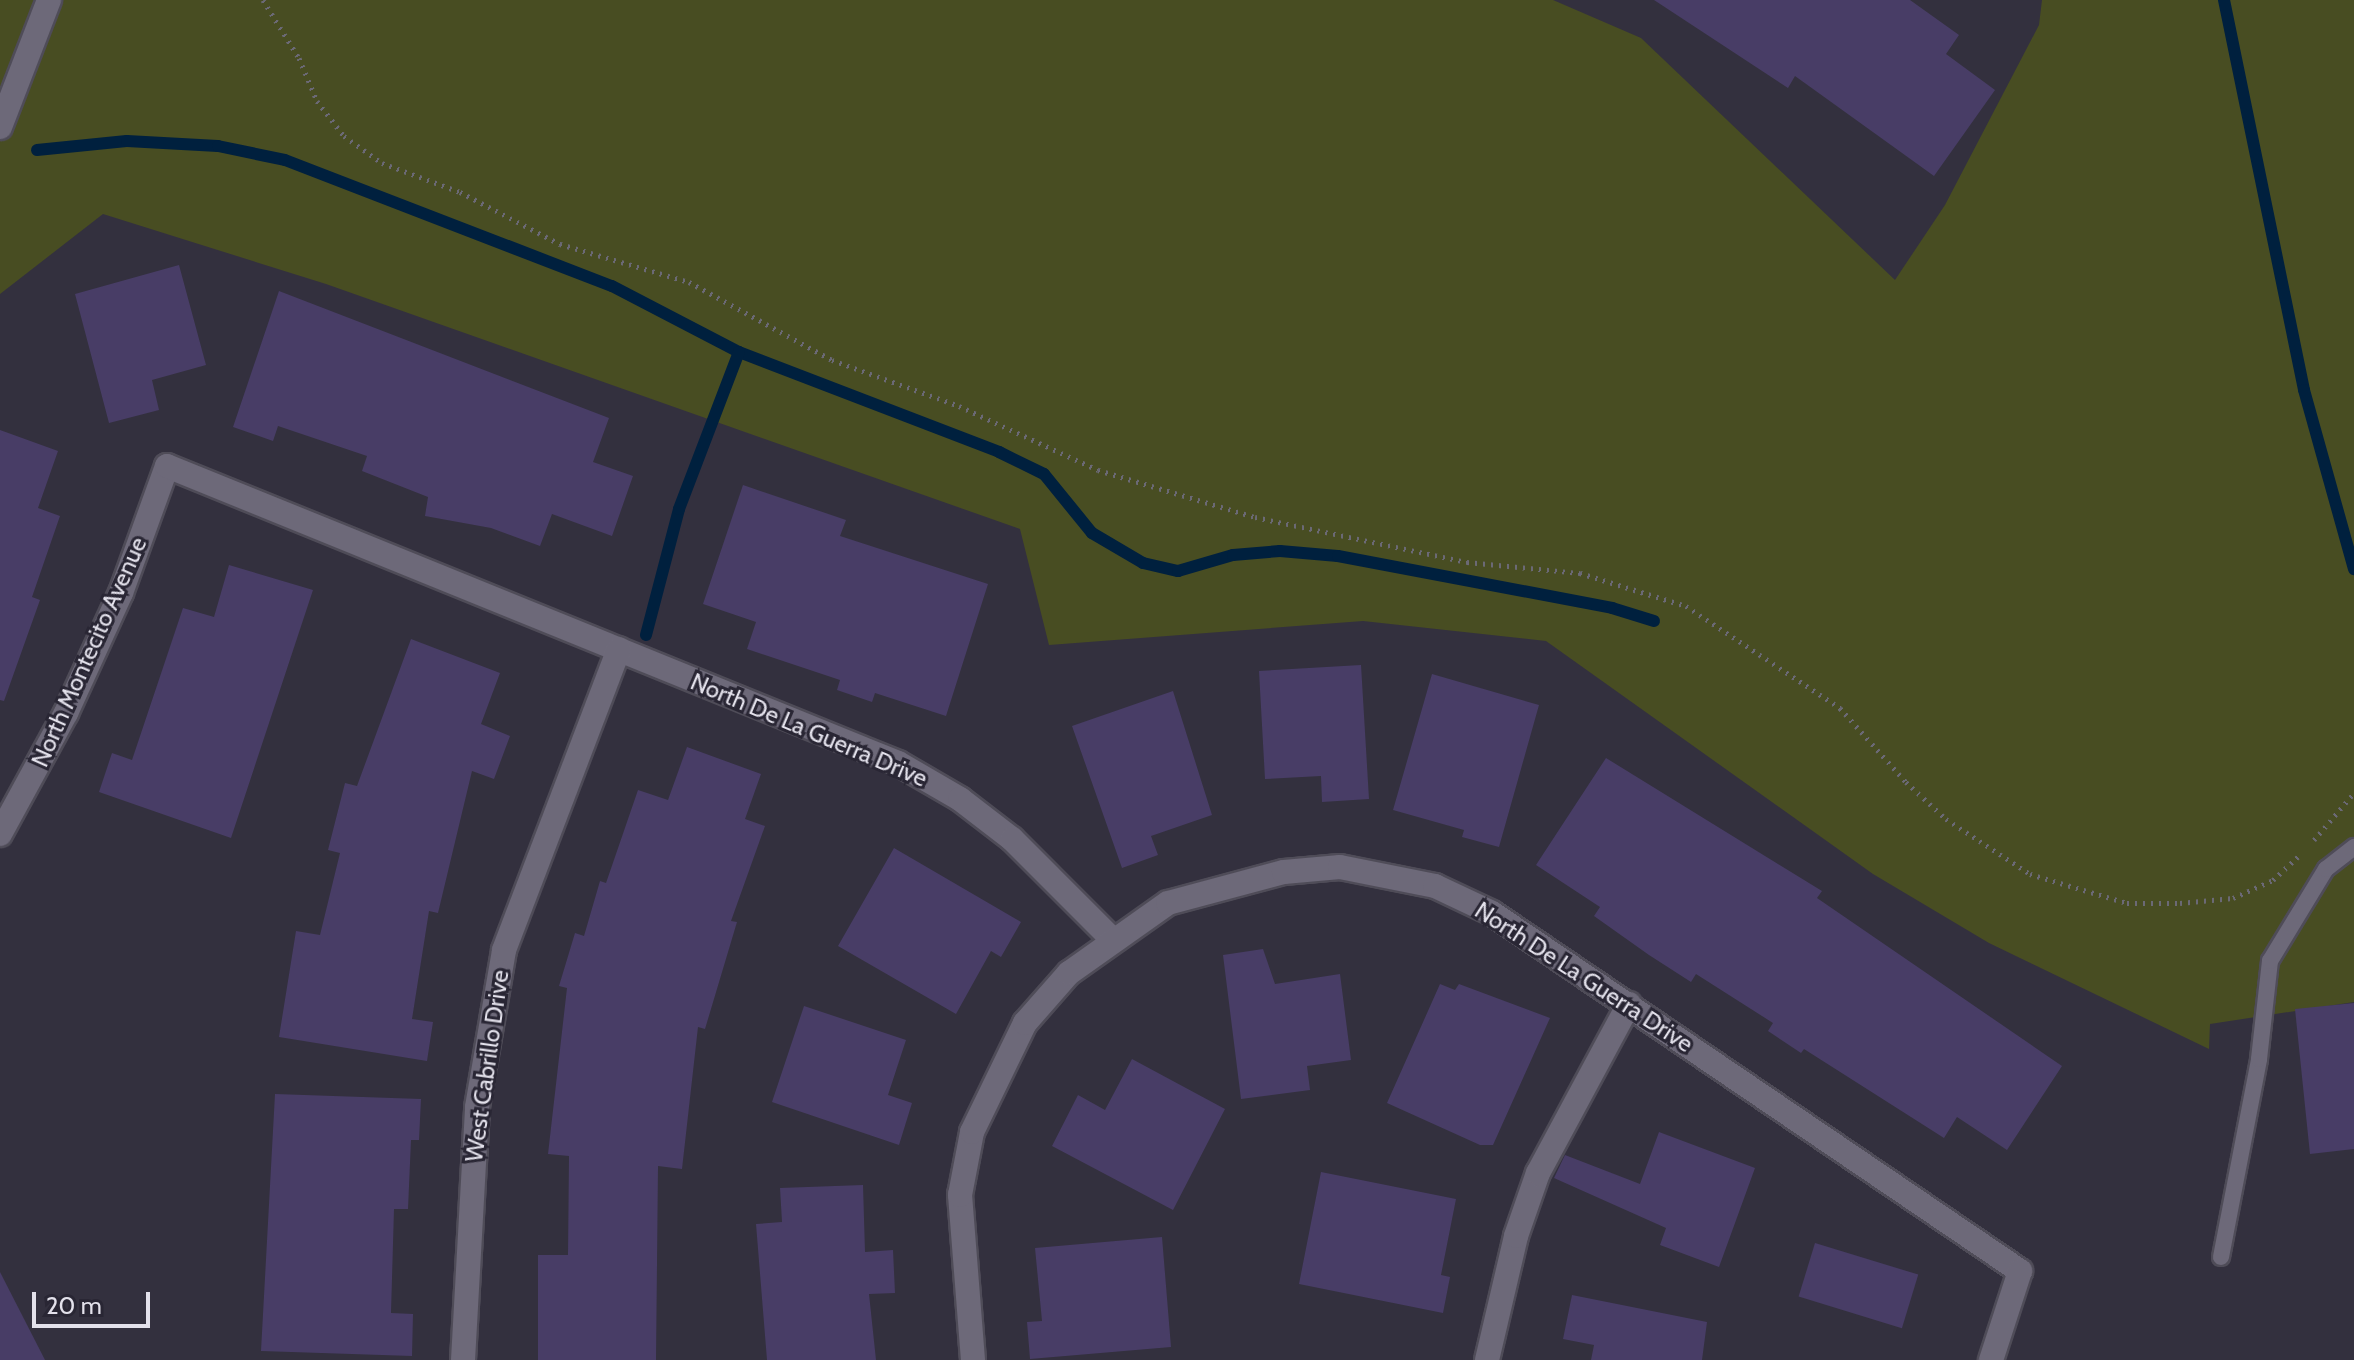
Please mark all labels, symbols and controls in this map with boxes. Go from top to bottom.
street label: North Montecito Avenue [25,533,153,771]
street label: North De La Guerra Drive [686,667,932,793]
street label: North De La Guerra Drive [1469,896,1699,1058]
street label: West Cabrillo Drive [459,968,515,1164]
scale bar [36,1276,154,1326]
text: 20 m [46,1291,102,1320]

